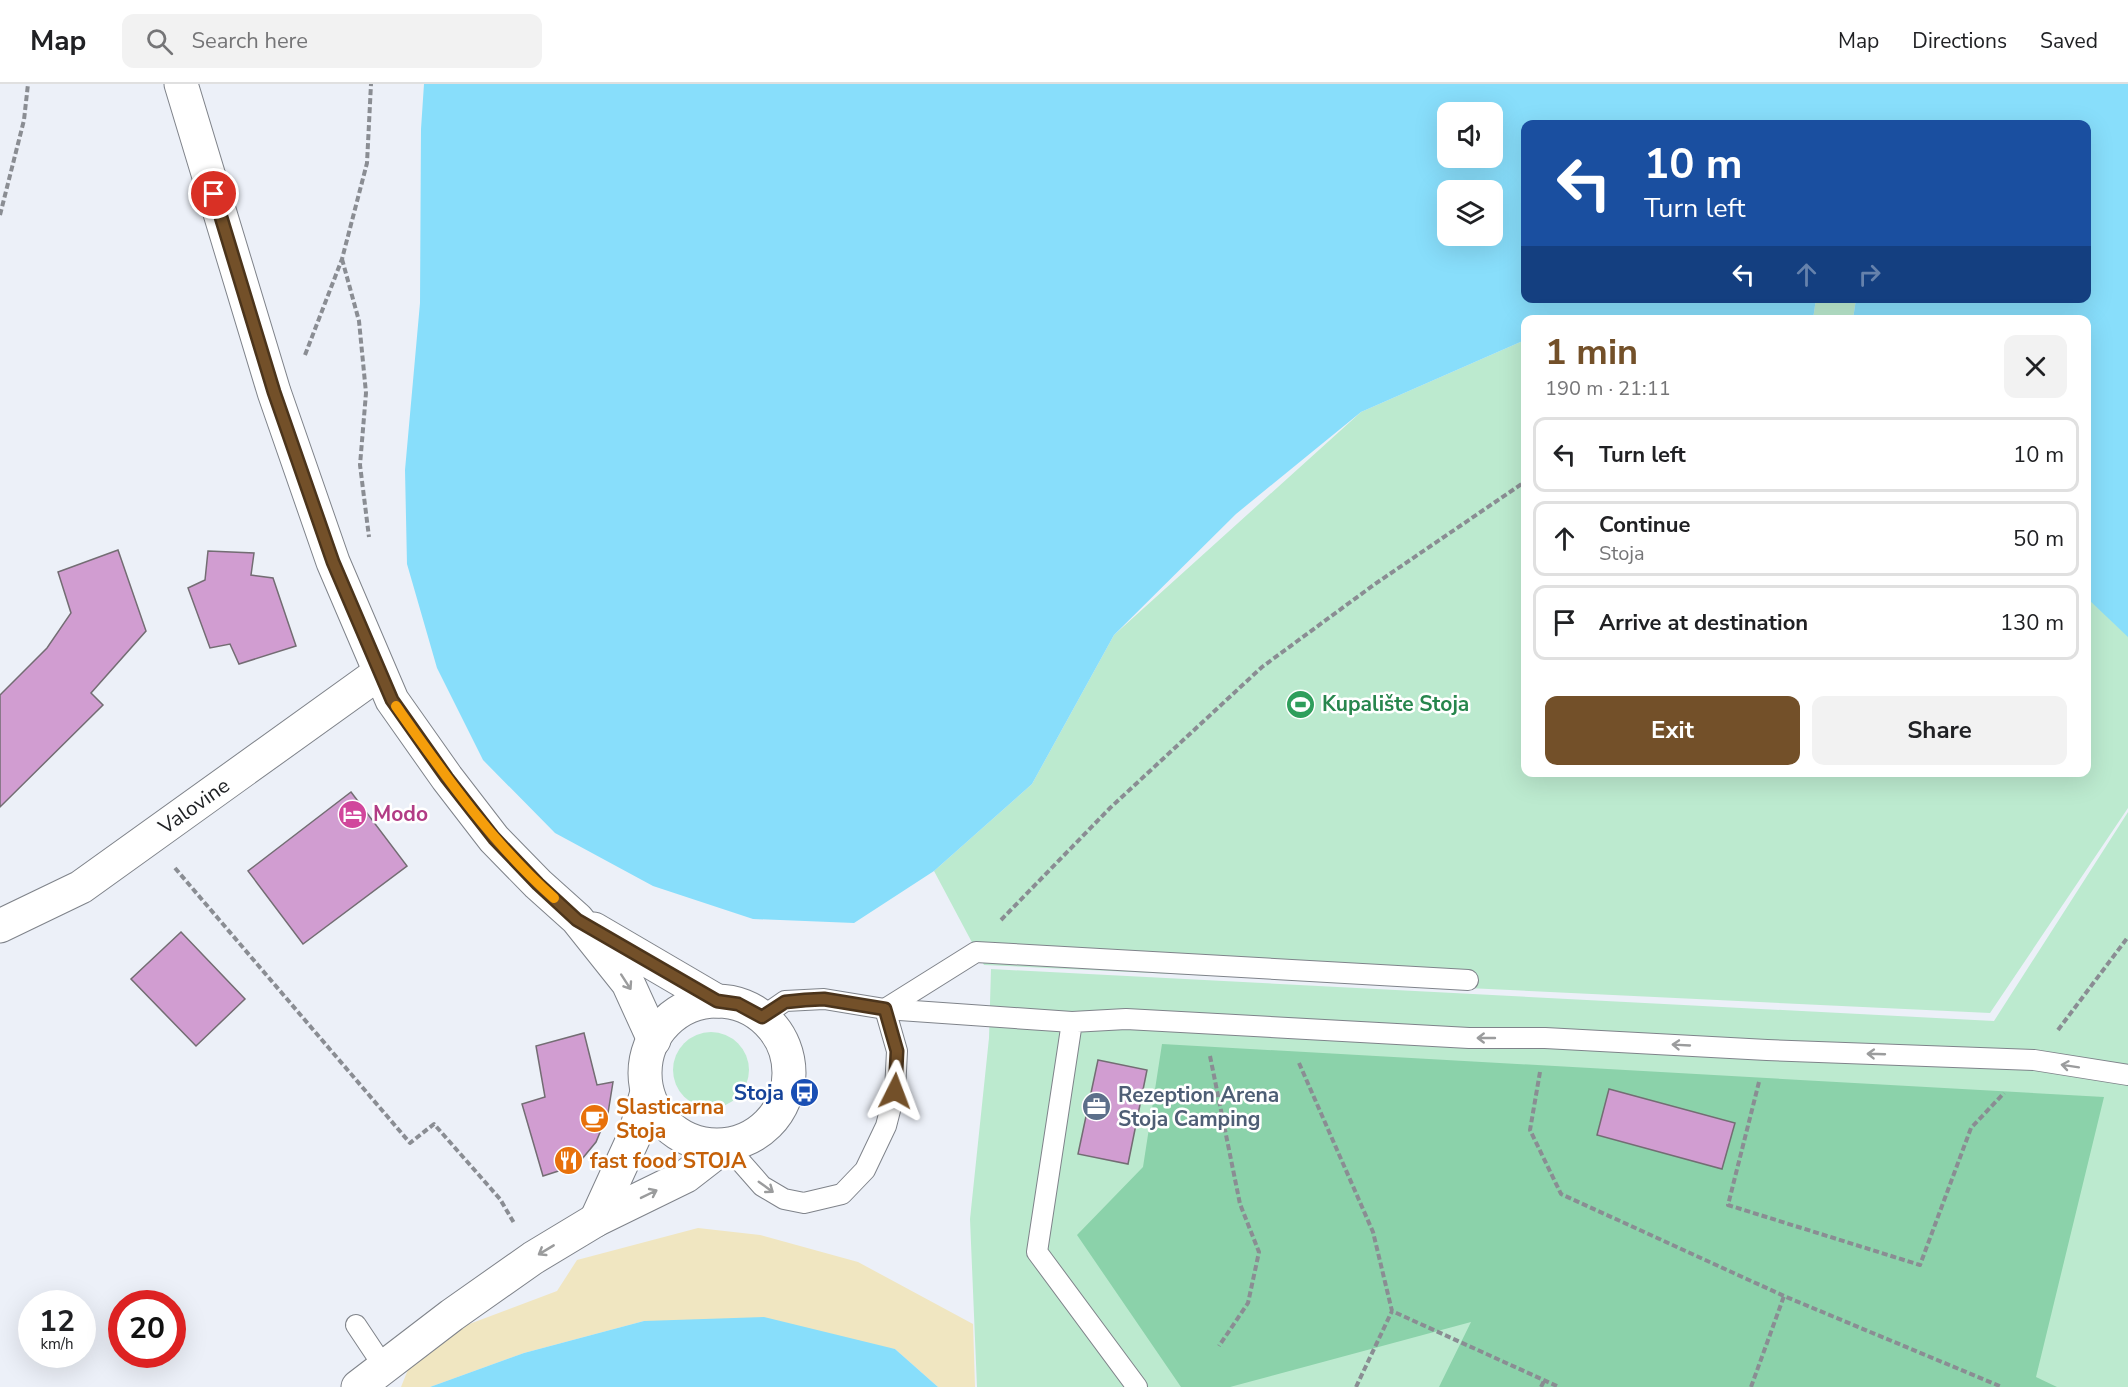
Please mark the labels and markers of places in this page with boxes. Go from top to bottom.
pin [188,168,239,219]
sports icon: Kupalište Stoja [1285,688,1317,720]
place label: Kupalište Stoja [1322,690,1469,718]
hotel icon: Modo [336,798,368,830]
place label: Modo [373,800,428,828]
bus stop icon: Stoja [789,1077,821,1109]
place label: Stoja [734,1079,784,1107]
place label: Rezeption Arena Stoja Camping [1118,1081,1279,1133]
office icon: Rezeption Arena Stoja Camping [1081,1091,1113,1123]
place label: Slasticarna Stoja [616,1093,724,1145]
cafe icon: Slasticarna Stoja [579,1103,611,1135]
restaurant icon: fast food STOJA [553,1145,585,1177]
place label: fast food STOJA [590,1147,747,1175]

